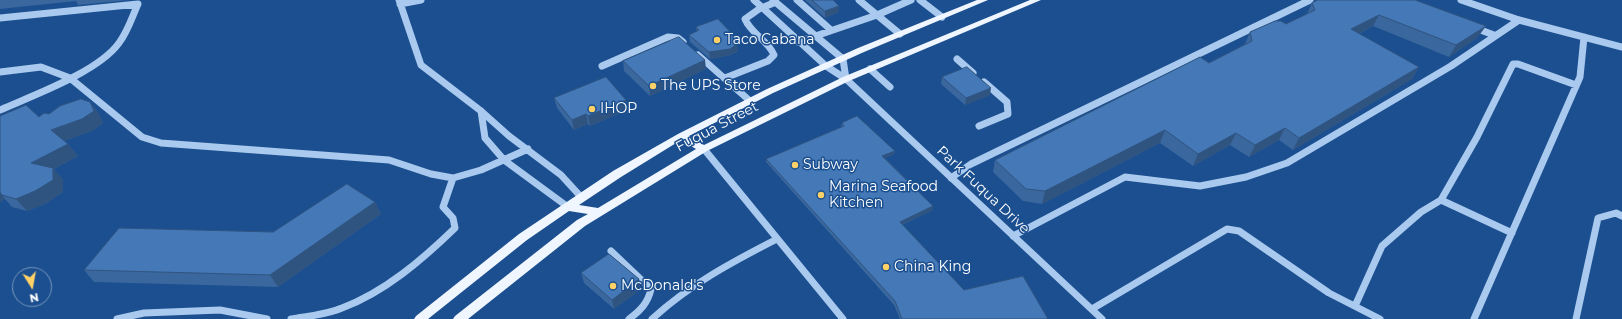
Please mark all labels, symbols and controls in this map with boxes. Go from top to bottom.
place label: Taco Cabana [725,32,815,48]
marker: Taco Cabana [712,35,722,45]
place label: The UPS Store [661,78,761,94]
marker: The UPS Store [648,81,658,91]
street label: Fuqua Street [673,98,761,156]
place label: IHOP [600,101,637,117]
marker: IHOP [587,104,597,114]
street label: Park Fuqua Drive [933,143,1033,237]
place label: Subway [803,157,858,173]
marker: Subway [790,160,800,170]
place label: Marina Seafood Kitchen [829,179,938,212]
marker: Marina Seafood Kitchen [816,190,826,200]
place label: China King [894,259,971,275]
marker: China King [881,262,891,272]
north arrow [12,267,52,307]
place label: McDonald's [621,278,703,294]
marker: McDonald's [608,281,618,291]
text: N [28,290,40,306]

